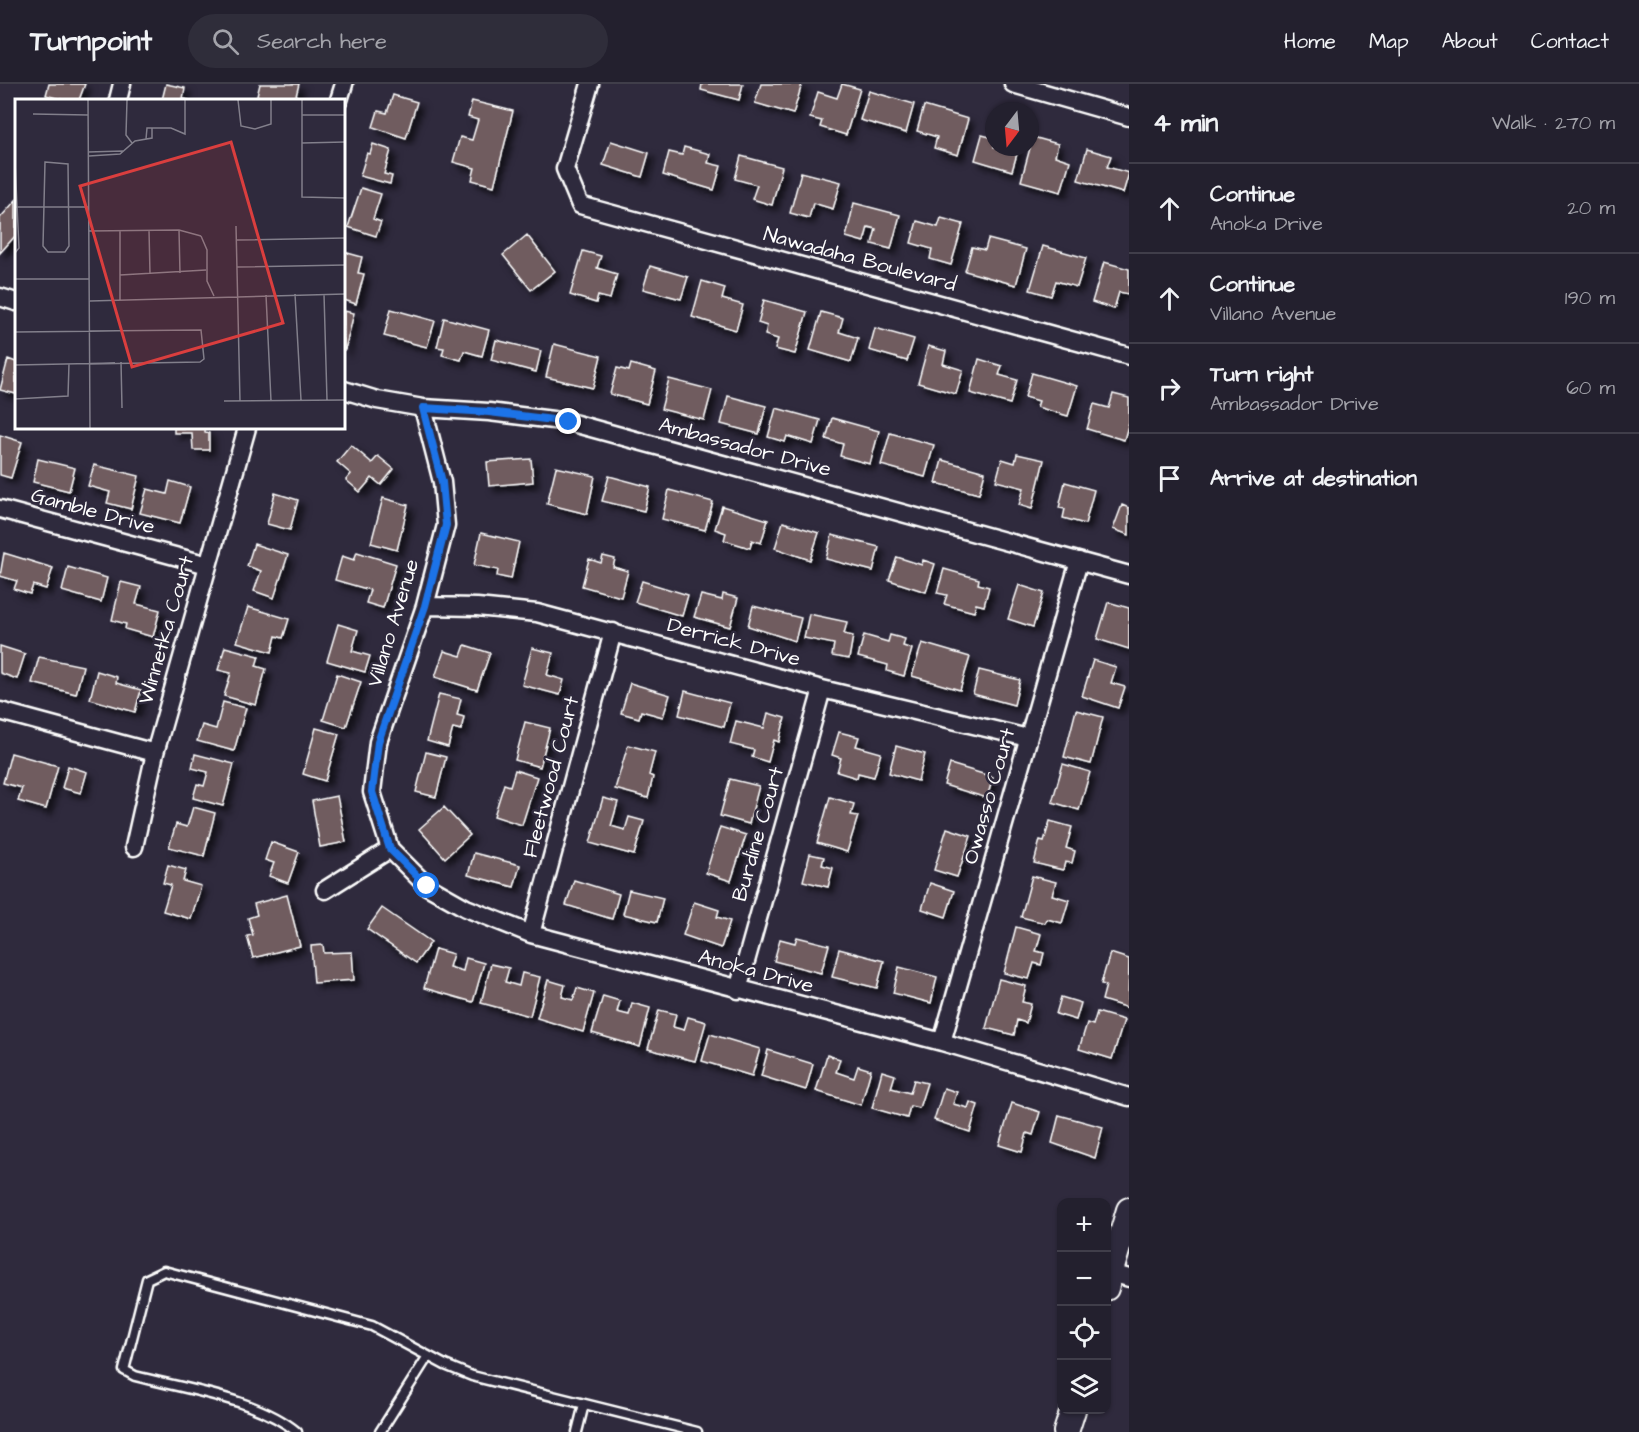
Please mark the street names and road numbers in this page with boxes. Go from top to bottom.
street label: Nawadaha Boulevard [760,219,960,299]
street label: Ambassador Drive [656,410,834,484]
street label: Gamble Drive [28,481,158,541]
street label: Winnetka Court [131,552,201,708]
street label: Villano Avenue [360,555,426,691]
street label: Derrick Drive [664,610,804,674]
street label: Fleetwood Court [515,692,587,861]
street label: Owasso Court [956,724,1022,868]
street label: Burdine Court [725,763,791,905]
street label: Anoka Drive [695,942,817,1000]

